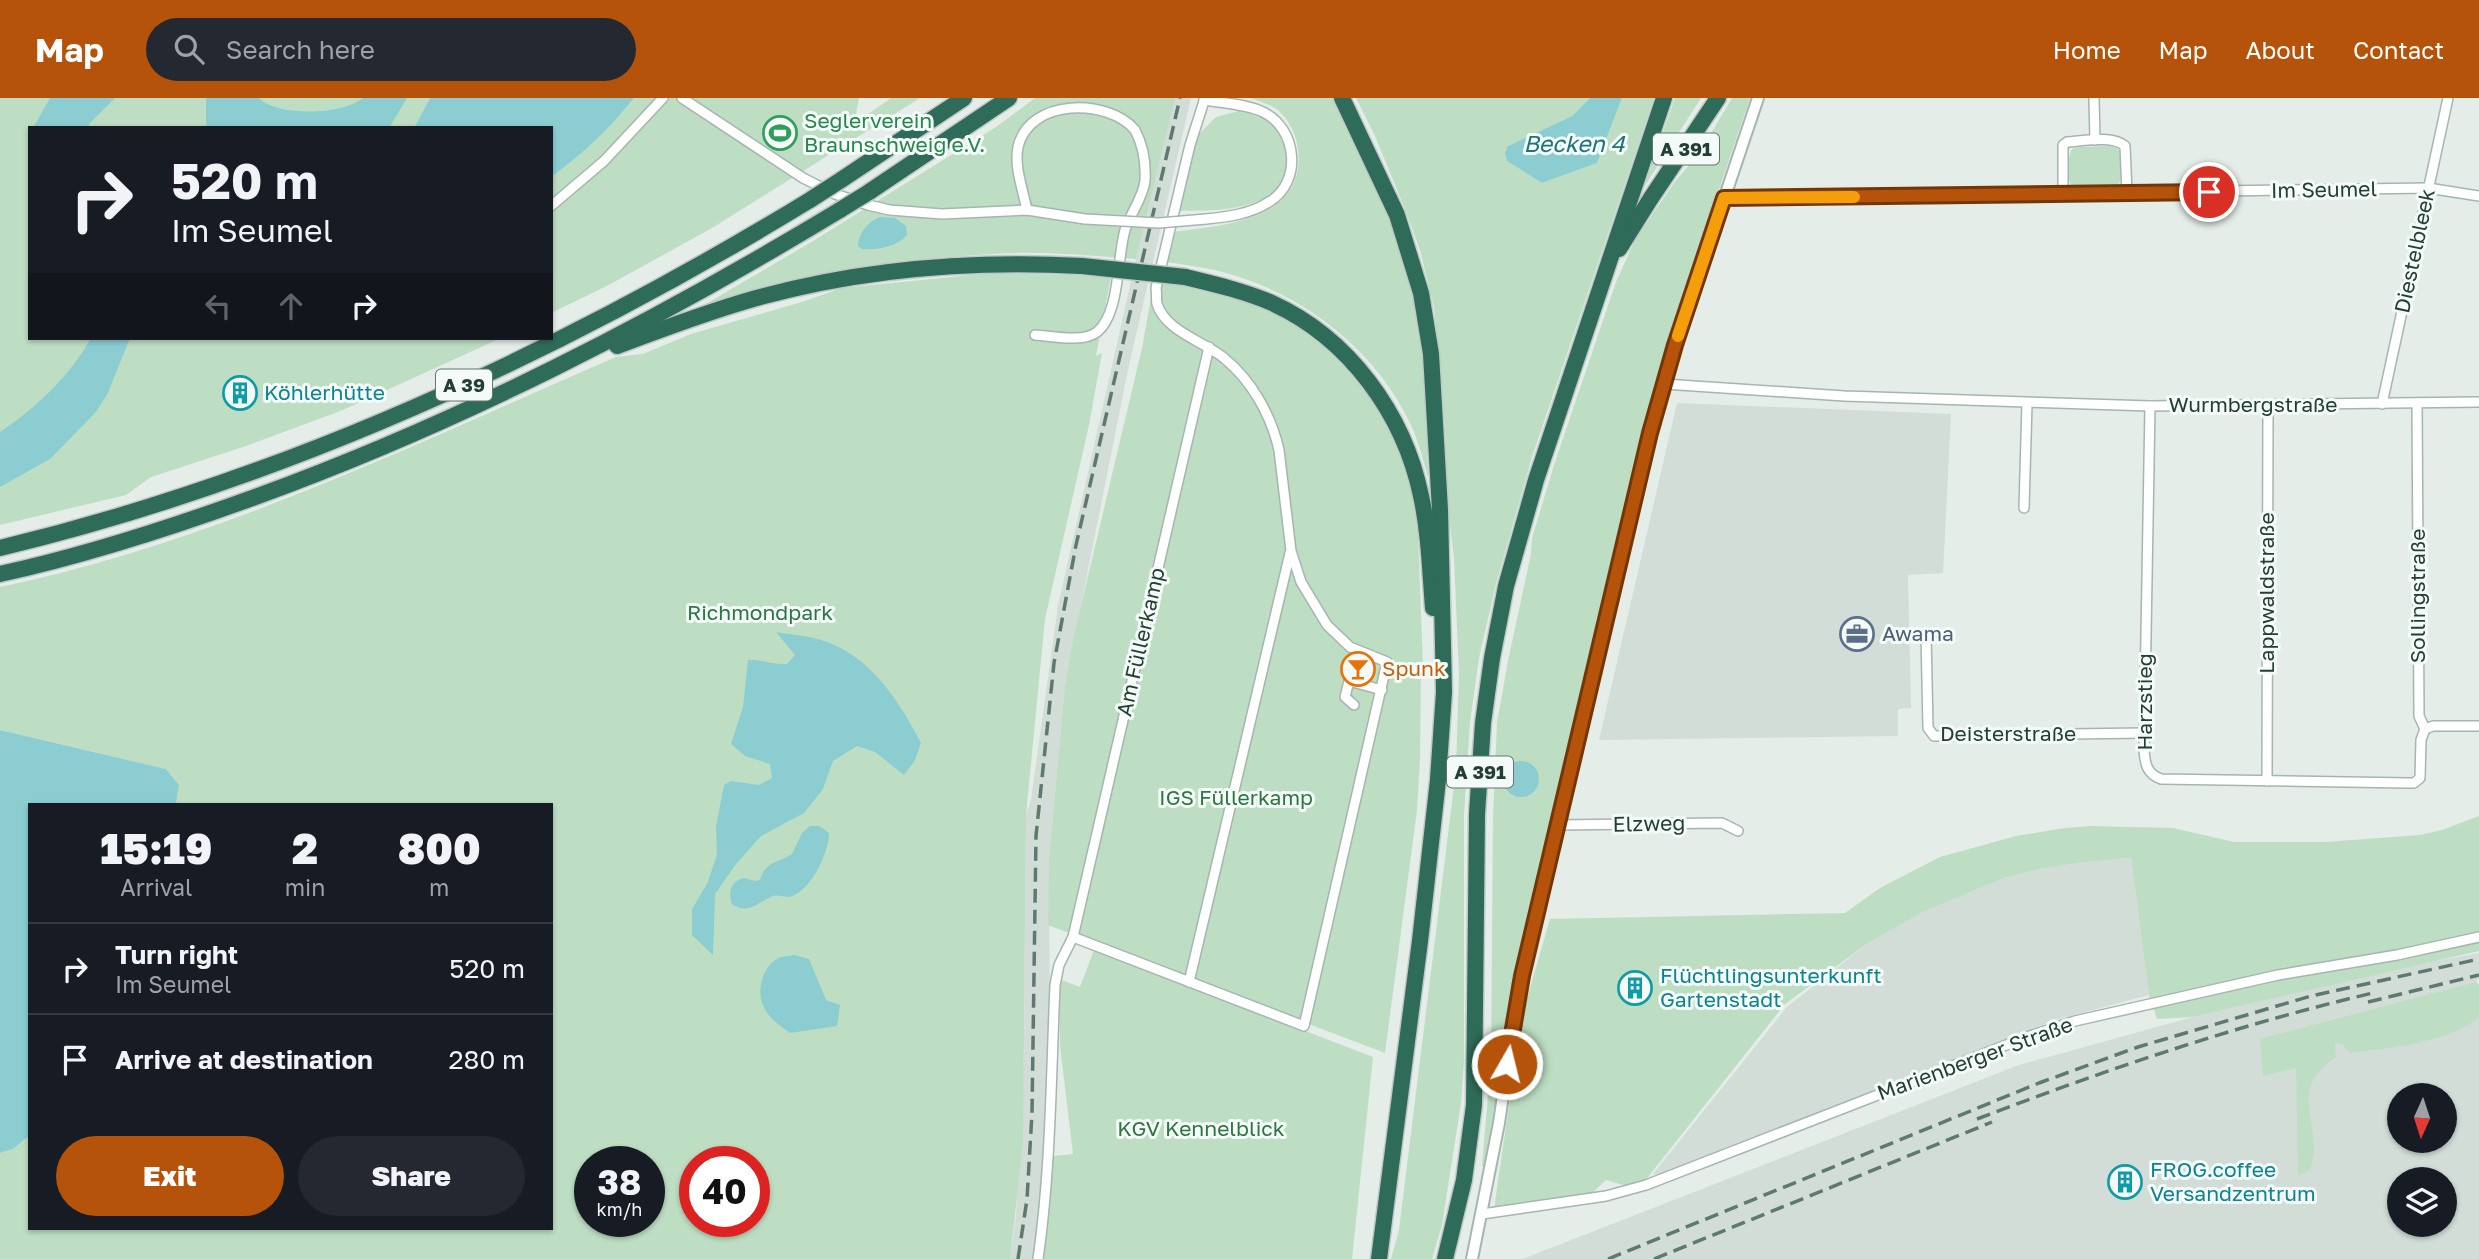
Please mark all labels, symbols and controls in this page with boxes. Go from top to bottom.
search box [146,18,636,81]
text: Map [35,30,104,69]
icon: search [170,30,208,68]
text: Search here [226,34,375,65]
text: Home [2053,35,2121,64]
text: Map [2159,35,2208,64]
text: About [2246,35,2315,64]
text: Contact [2353,35,2444,64]
place label: Seglerverein Braunschweig e.V. [804,107,985,157]
sports icon: Seglerverein Braunschweig e.V. [761,114,799,152]
water label: Becken 4 [1523,129,1626,157]
road number: A 391 [1653,134,1719,164]
text: 520 m [171,151,318,210]
icon: right [56,154,147,245]
pin [2179,162,2239,222]
icon: arrive [2190,173,2228,211]
street label: Im Seumel [2271,175,2377,203]
street label: Diestelbleek [2388,186,2440,315]
text: Im Seumel [171,211,333,249]
icon: left [199,287,237,325]
icon: ahead [272,287,310,325]
icon: right [345,287,383,325]
road number: A 39 [436,370,492,400]
building icon: Köhlerhütte [221,374,259,412]
place label: Köhlerhütte [264,379,385,405]
street label: Wurmbergstraße [2169,391,2337,417]
street label: Lappwaldstraße [2253,512,2279,674]
street label: Sollingstraße [2404,529,2430,663]
street label: Am Füllerkamp [1110,565,1170,719]
park label: Richmondpark [687,599,833,625]
office icon: Awama [1838,615,1876,653]
place label: Awama [1882,620,1954,646]
bar icon: Spunk [1339,650,1377,688]
street label: Harzstieg [2131,653,2157,751]
place label: Spunk [1382,655,1446,681]
street label: Deisterstraße [1940,720,2076,746]
road number: A 391 [1447,757,1513,788]
park label: IGS Füllerkamp [1159,784,1313,810]
street label: Elzweg [1612,809,1685,837]
text: 15:19 [100,823,212,873]
text: 2 [292,823,318,873]
text: 800 [398,823,481,873]
text: Arrival [120,873,192,901]
text: min [285,873,325,901]
text: m [429,873,449,901]
text: Turn right [115,939,238,970]
icon: right [56,950,94,988]
text: 520 m [449,953,525,984]
place label: Flüchtlingsunterkunft Gartenstadt [1660,962,1882,1012]
building icon: Flüchtlingsunterkunft Gartenstadt [1616,969,1654,1007]
text: Im Seumel [115,970,231,998]
street label: Marienberger Straße [1873,1011,2076,1106]
position arrow [1470,1027,1544,1101]
icon: arrive [56,1041,94,1079]
text: Arrive at destination [115,1044,373,1075]
text: 280 m [448,1044,525,1075]
north arrow [2387,1083,2457,1153]
map controls [2387,1083,2457,1237]
park label: KGV Kennelblick [1117,1115,1285,1141]
button: Exit [56,1136,284,1216]
button: Share [298,1136,525,1216]
speed limit sign: 40 [679,1146,770,1237]
place label: FROG.coffee Versandzentrum [2150,1156,2315,1206]
text: 38 [598,1161,641,1203]
building icon: FROG.coffee Versandzentrum [2106,1163,2144,1201]
button: layers [2387,1167,2457,1237]
text: km/h [597,1198,642,1220]

